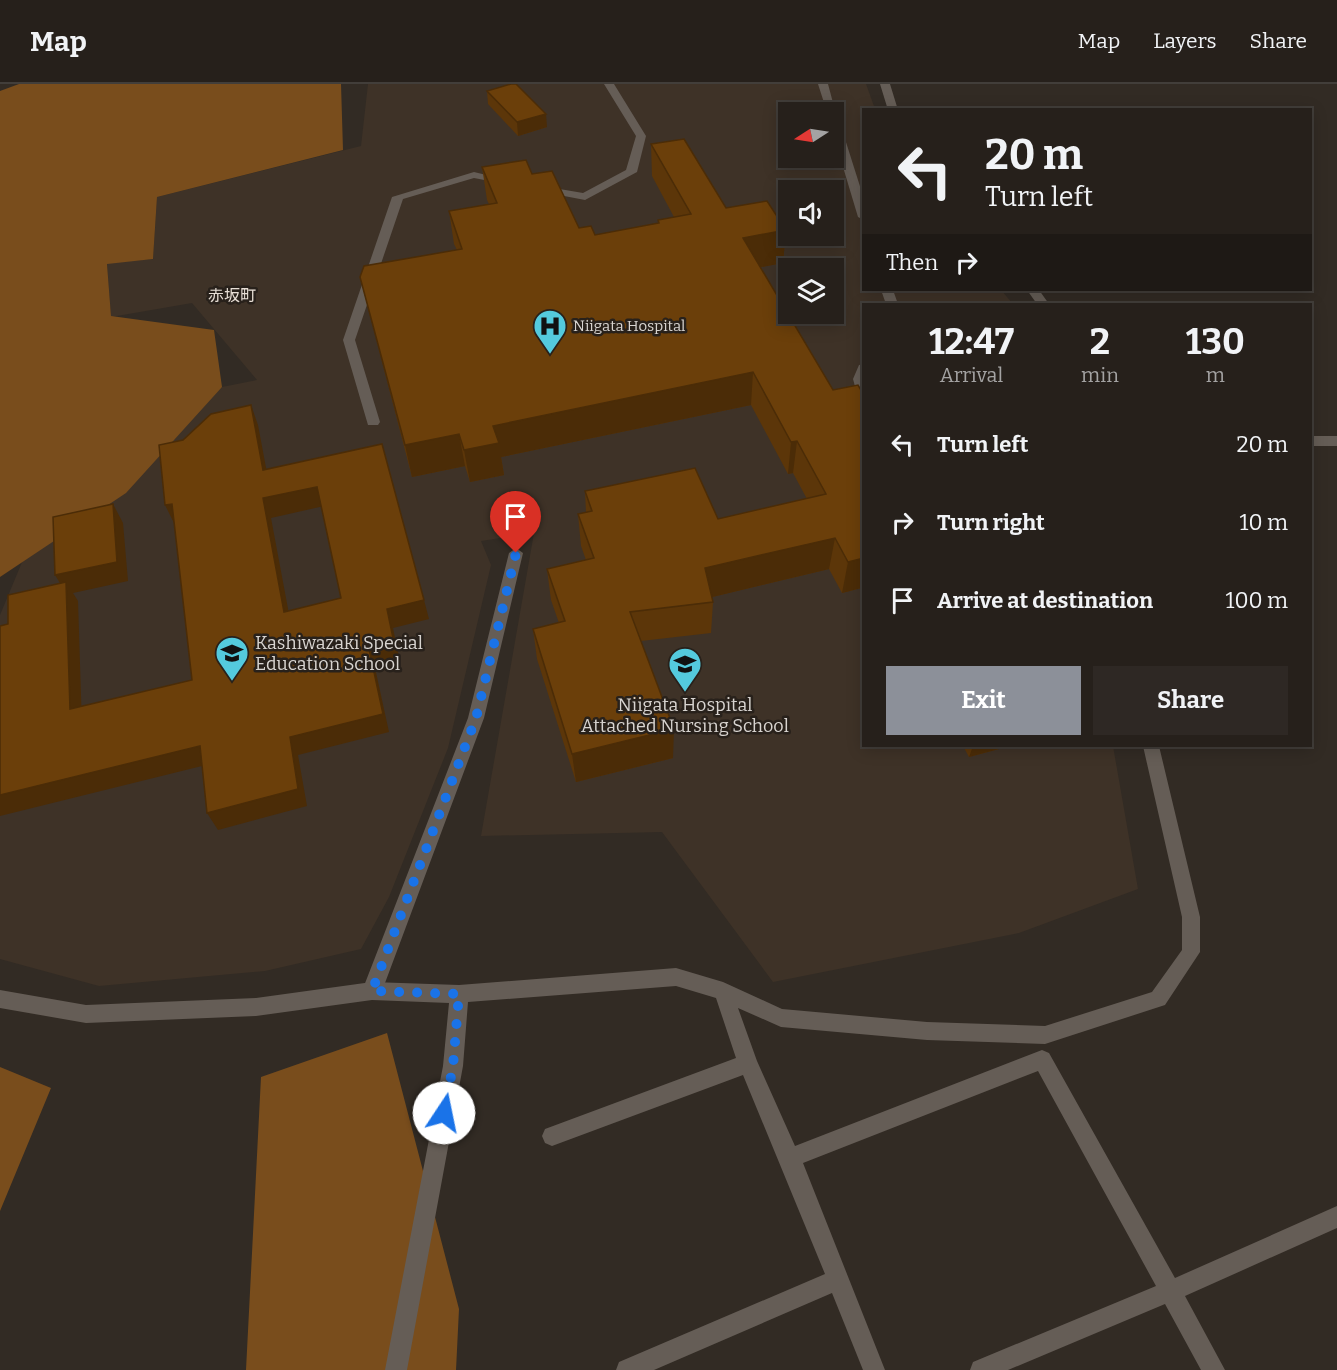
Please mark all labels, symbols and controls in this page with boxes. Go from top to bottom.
text: Map [30,25,87,58]
text: Map [1078,28,1120,54]
text: Layers [1153,28,1217,54]
text: Share [1250,28,1307,54]
north arrow [778,102,844,168]
map controls [778,102,844,324]
text: 20 m [985,130,1083,180]
icon: left [886,132,964,210]
button: sound [778,180,844,246]
text: Turn left [985,181,1093,213]
icon: right [950,246,983,279]
text: Then [886,249,938,276]
button: layers [778,258,844,324]
district label: 赤坂町 [208,286,256,305]
hospital icon: Niigata Hospital [532,308,568,355]
place label: Niigata Hospital [573,317,685,335]
text: 12:47 [929,320,1014,364]
text: 2 [1090,320,1110,364]
text: 130 [1186,320,1245,364]
text: Arrival [940,363,1003,387]
text: min [1081,363,1119,387]
text: m [1206,363,1225,387]
icon: left [886,428,919,461]
text: Turn left [937,431,1029,458]
text: 20 m [1237,431,1288,458]
pin [490,491,541,553]
icon: arrive [499,500,532,533]
icon: right [886,506,919,539]
text: Turn right [937,509,1045,536]
text: 10 m [1240,509,1288,536]
icon: arrive [886,584,919,617]
text: Arrive at destination [937,587,1153,614]
text: 100 m [1225,587,1288,614]
place label: Kashiwazaki Special Education School [255,632,423,675]
school or university icon: Kashiwazaki Special Education School [214,635,250,682]
school or university icon: Niigata Hospital Attached Nursing School [667,646,703,693]
button: Exit [886,666,1081,735]
button: Share [1093,666,1288,735]
place label: Niigata Hospital Attached Nursing School [581,694,789,737]
position arrow [412,1081,476,1145]

